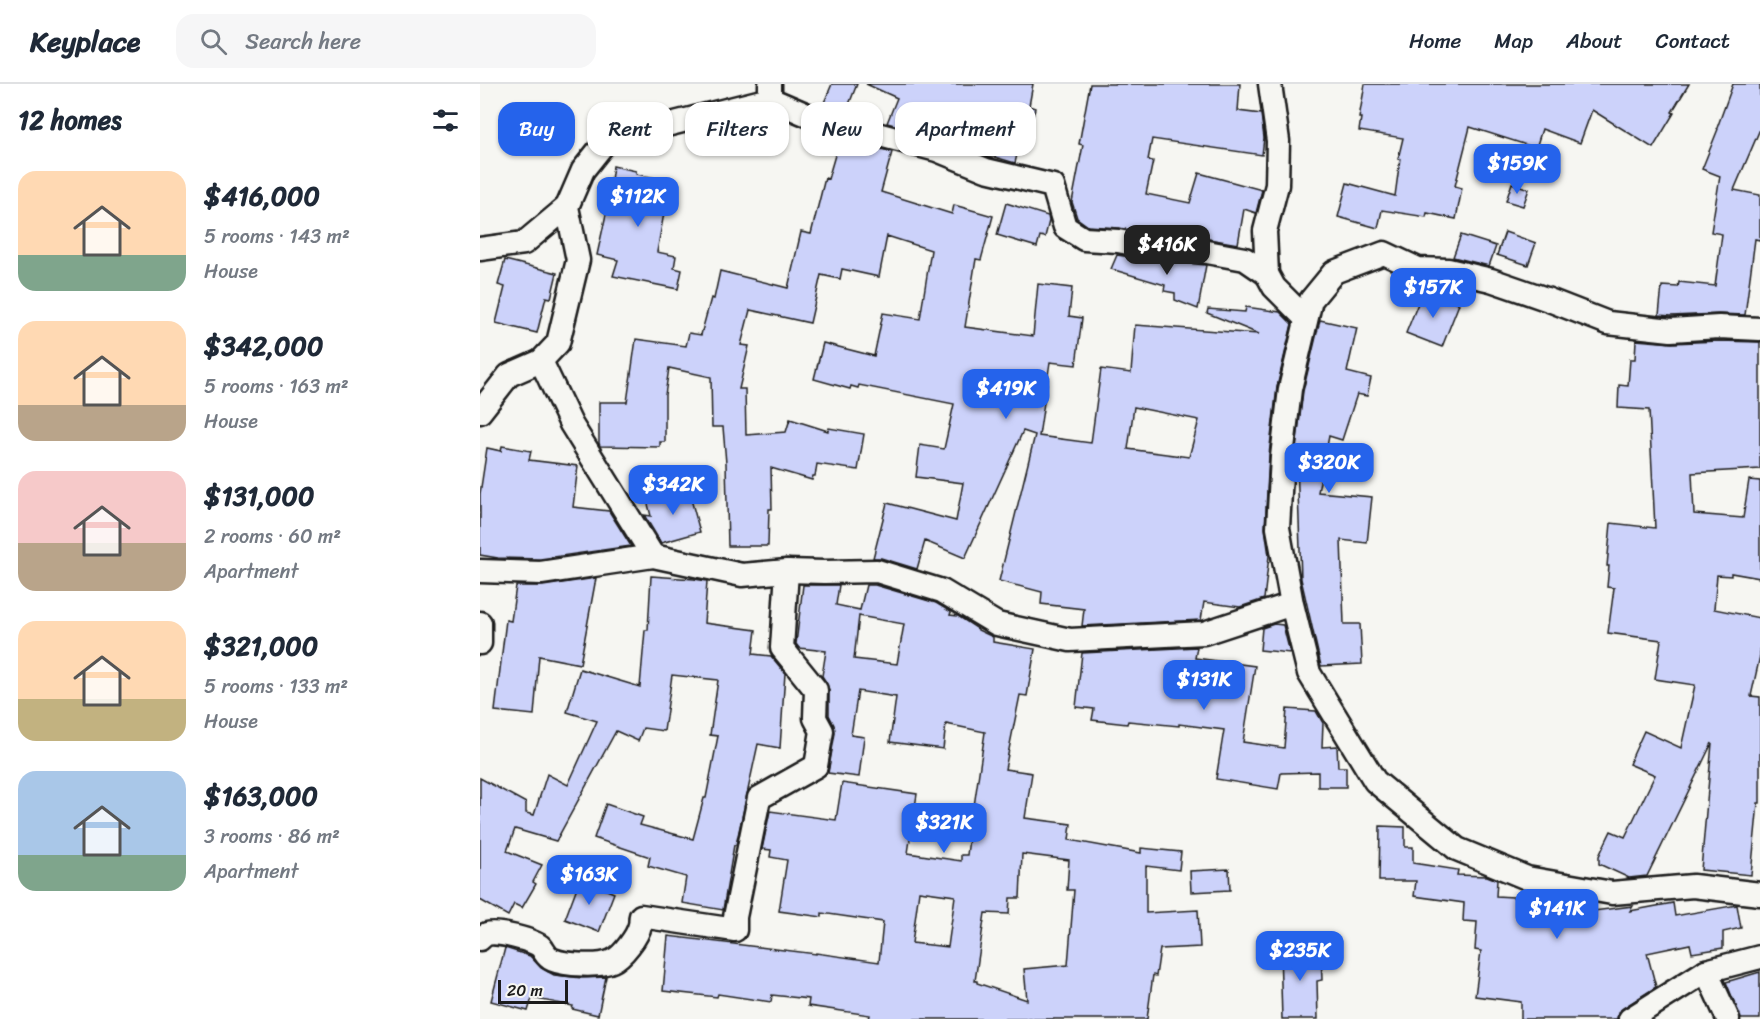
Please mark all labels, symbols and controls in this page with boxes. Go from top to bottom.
search box [176,14,596,68]
text: Keyplace [30,17,140,66]
text: Search here [245,22,361,61]
text: Home [1409,22,1461,60]
text: Map [1494,22,1533,60]
text: About [1566,22,1623,60]
text: Contact [1656,22,1730,60]
icon: search [197,25,230,58]
text: 12 homes [18,97,122,143]
chip: Buy [498,102,575,156]
chip: Rent [587,102,673,156]
chip: Filters [685,102,789,156]
chip: New [801,102,883,156]
chip: Apartment [895,102,1036,156]
icon: filters [429,104,462,137]
pin: $159K [1475,144,1559,195]
text: $159K [1488,146,1546,181]
text: $416,000 [204,173,320,219]
pin: $112K [596,177,680,228]
text: $112K [611,179,665,214]
icon: home [66,195,138,267]
text: 5 rooms · 143 m² [204,219,350,254]
pin: $416K [1125,225,1209,276]
text: $416K [1138,227,1196,262]
text: House [204,254,258,289]
pin: $157K [1391,268,1475,319]
text: $157K [1404,270,1462,305]
text: $342,000 [204,323,323,369]
icon: home [66,345,138,417]
text: 5 rooms · 163 m² [204,369,349,404]
pin: $419K [964,369,1048,420]
text: $419K [977,371,1035,406]
text: House [204,404,258,439]
pin: $320K [1287,443,1371,494]
text: $320K [1299,445,1359,480]
pin: $342K [631,465,715,516]
text: $342K [643,467,703,502]
text: $131,000 [204,473,314,519]
icon: home [66,495,138,567]
text: 2 rooms · 60 m² [204,519,341,554]
text: Apartment [204,554,298,589]
text: $321,000 [204,623,318,669]
icon: home [66,645,138,717]
pin: $131K [1162,660,1246,711]
text: $131K [1177,662,1231,697]
text: 5 rooms · 133 m² [204,669,348,704]
text: House [204,704,258,739]
text: $163,000 [204,773,318,819]
icon: home [66,795,138,867]
pin: $321K [902,803,986,854]
text: $321K [916,805,972,840]
text: 3 rooms · 86 m² [204,819,340,854]
text: Apartment [204,854,298,889]
pin: $163K [547,855,631,906]
text: $163K [561,857,617,892]
pin: $141K [1515,889,1599,940]
text: $141K [1529,891,1585,926]
pin: $235K [1258,931,1342,982]
text: $235K [1270,933,1330,968]
text: 20 m [507,976,543,1005]
scale bar [498,977,568,1004]

